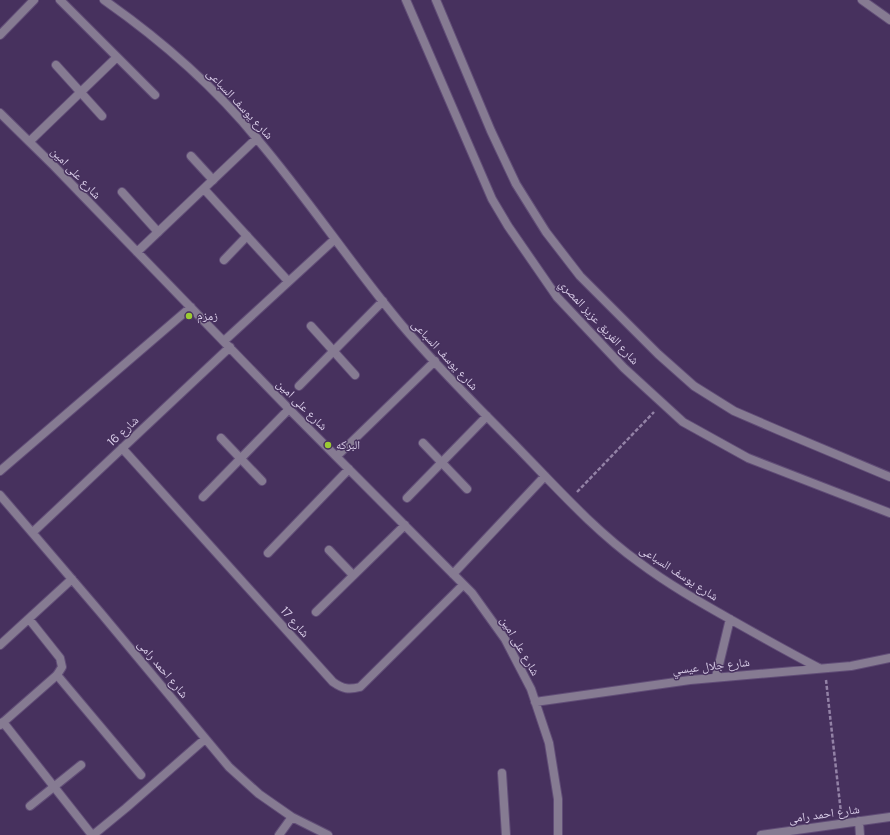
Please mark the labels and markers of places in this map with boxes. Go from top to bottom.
place label: زمزم [197,308,218,324]
marker: زمزم [184,311,194,321]
place label: البركه [336,437,360,453]
marker: البركه [323,440,333,450]

